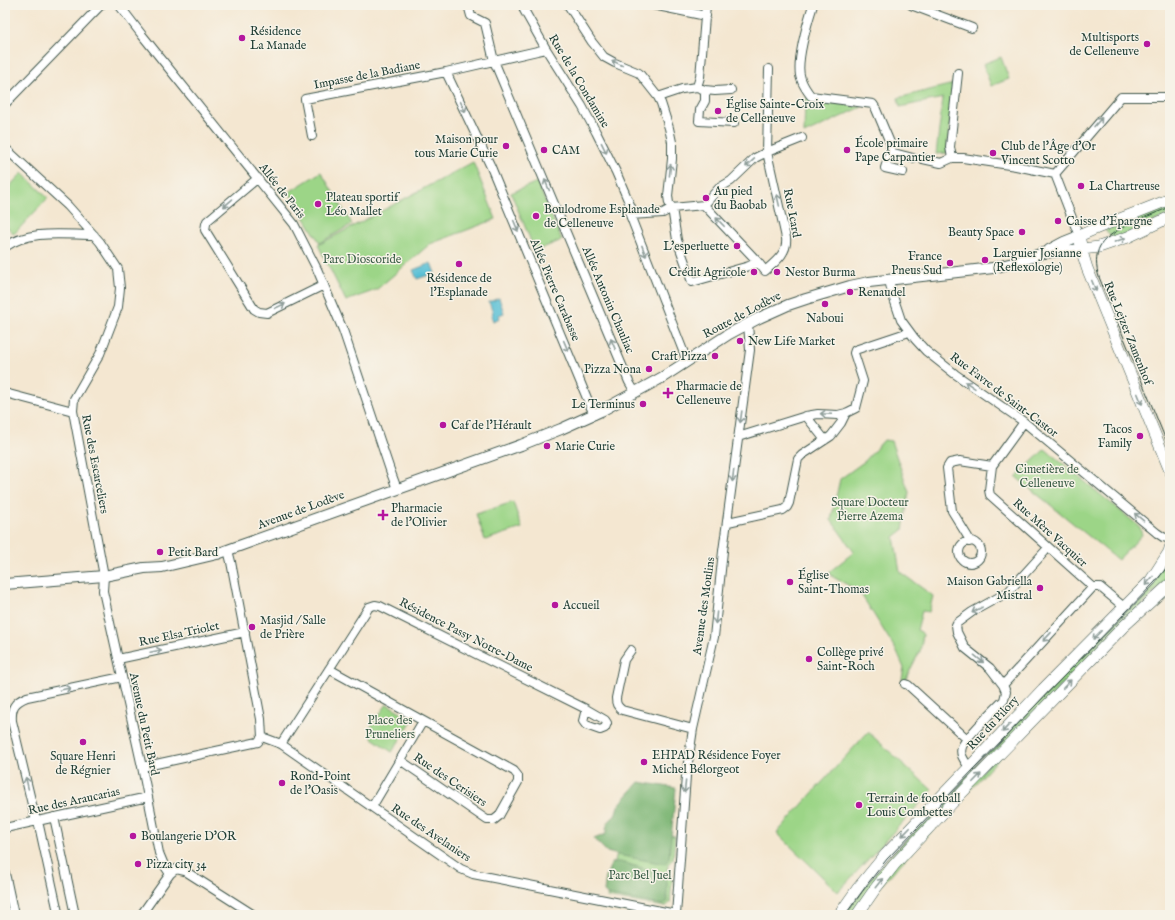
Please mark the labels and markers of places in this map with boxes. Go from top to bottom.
place label: Résidence La Manade [250,24,307,53]
place label: Multisports de Celleneuve [1069,30,1139,59]
marker: Résidence La Manade [237,33,247,43]
marker: Multisports de Celleneuve [1142,39,1152,49]
place label: Église Sainte-Croix de Celleneuve [726,96,824,126]
marker: Église Sainte-Croix de Celleneuve [713,106,723,116]
place label: Maison pour tous Marie Curie [414,132,499,161]
place label: École primaire Pape Carpantier [855,135,936,166]
place label: Club de l'Âge d'Or Vincent Scotto [1000,138,1097,168]
marker: Maison pour tous Marie Curie [501,141,511,151]
place label: CAM [552,143,580,158]
marker: CAM [539,145,549,155]
marker: École primaire Pape Carpantier [842,145,852,155]
marker: Club de l'Âge d'Or Vincent Scotto [988,148,998,158]
place label: La Chartreuse [1089,179,1160,194]
marker: La Chartreuse [1076,181,1086,191]
place label: Au pied du Baobab [713,184,767,213]
place label: Plateau sportif Léo Mallet [326,190,401,219]
marker: Au pied du Baobab [701,193,711,203]
marker: Plateau sportif Léo Mallet [313,199,323,209]
place label: Boulodrome Esplanade de Celleneuve [544,202,660,231]
marker: Boulodrome Esplanade de Celleneuve [531,211,541,221]
place label: Caisse d'Épargne [1066,213,1153,230]
marker: Caisse d'Épargne [1053,216,1063,226]
place label: Beauty Space [948,225,1014,241]
marker: Beauty Space [1017,227,1027,237]
place label: L'esperluette [663,239,729,255]
marker: L'esperluette [732,241,742,251]
place label: Larguier Josianne (Reflexologie) [993,246,1082,275]
place label: France Pneus Sud [891,249,943,278]
marker: Larguier Josianne (Reflexologie) [980,255,990,265]
marker: France Pneus Sud [945,258,955,268]
marker: Résidence de l'Esplanade [454,259,464,269]
place label: Crédit Agricole [669,265,746,280]
place label: Nestor Burma [785,265,856,280]
marker: Crédit Agricole [749,267,759,277]
marker: Nestor Burma [772,267,782,277]
place label: Résidence de l'Esplanade [426,271,492,301]
place label: Renaudel [858,285,906,300]
marker: Renaudel [845,287,855,297]
marker: Naboui [820,299,830,309]
place label: Naboui [806,311,844,326]
place label: New Life Market [748,334,835,349]
marker: New Life Market [735,336,745,346]
place label: Craft Pizza [651,349,708,364]
marker: Craft Pizza [710,351,720,361]
place label: Pizza Nona [584,362,642,377]
marker: Pizza Nona [644,364,654,374]
place label: Pharmacie de Celleneuve [676,379,742,408]
marker: Pharmacie de Celleneuve [663,388,673,398]
place label: Le Terminus [571,397,635,412]
marker: Le Terminus [638,399,648,409]
place label: Caf de l'Hérault [451,418,532,433]
marker: Caf de l'Hérault [438,420,448,430]
place label: Tacos Family [1098,422,1132,451]
marker: Tacos Family [1135,431,1145,441]
place label: Marie Curie [555,439,616,454]
marker: Marie Curie [542,441,552,451]
place label: Pharmacie de l'Olivier [391,501,447,530]
marker: Pharmacie de l'Olivier [378,510,388,520]
place label: Petit Bard [168,545,219,560]
marker: Petit Bard [155,547,165,557]
place label: Église Saint-Thomas [798,567,869,597]
place label: Maison Gabriella Mistral [947,574,1033,603]
marker: Église Saint-Thomas [785,577,795,587]
marker: Maison Gabriella Mistral [1035,583,1045,593]
place label: Accueil [562,598,600,613]
marker: Accueil [550,600,560,610]
place label: Masjid / Salle de Prière [260,613,326,642]
marker: Masjid / Salle de Prière [247,622,257,632]
place label: Collège privé Saint-Roch [817,645,884,674]
marker: Collège privé Saint-Roch [804,654,814,664]
marker: Square Henri de Régnier [78,737,88,747]
place label: EHPAD Résidence Foyer Michel Bélorgeot [652,748,781,777]
place label: Square Henri de Régnier [50,749,116,778]
marker: EHPAD Résidence Foyer Michel Bélorgeot [639,757,649,767]
place label: Rond-Point de l'Oasis [290,769,351,798]
marker: Rond-Point de l'Oasis [277,778,287,788]
place label: Terrain de football Louis Combettes [867,791,961,820]
marker: Terrain de football Louis Combettes [854,800,864,810]
place label: Boulangerie D'OR [141,829,237,844]
marker: Boulangerie D'OR [128,831,138,841]
place label: Pizza city 34 [146,857,207,872]
marker: Pizza city 34 [133,859,143,869]

